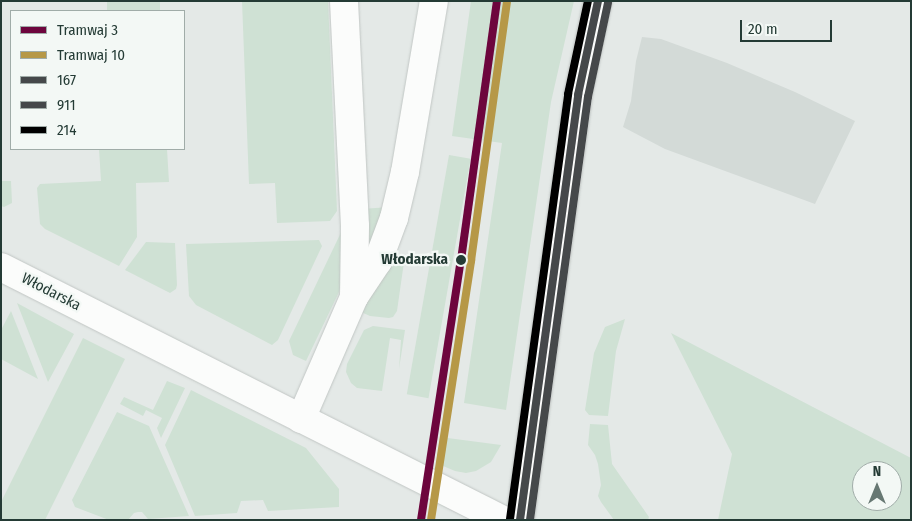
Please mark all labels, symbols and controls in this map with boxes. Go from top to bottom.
legend [10,10,185,150]
scale bar [742,10,834,42]
text: 20 m [748,20,778,38]
text: Tramwaj 3 [57,21,118,39]
text: Tramwaj 10 [57,46,125,64]
text: 167 [57,71,76,89]
text: 911 [57,96,76,114]
text: 214 [57,121,76,139]
place label: Włodarska [381,251,448,269]
marker: Włodarska [452,251,470,269]
street label: Włodarska [18,269,84,315]
north arrow [852,461,902,511]
text: N [873,463,881,480]

